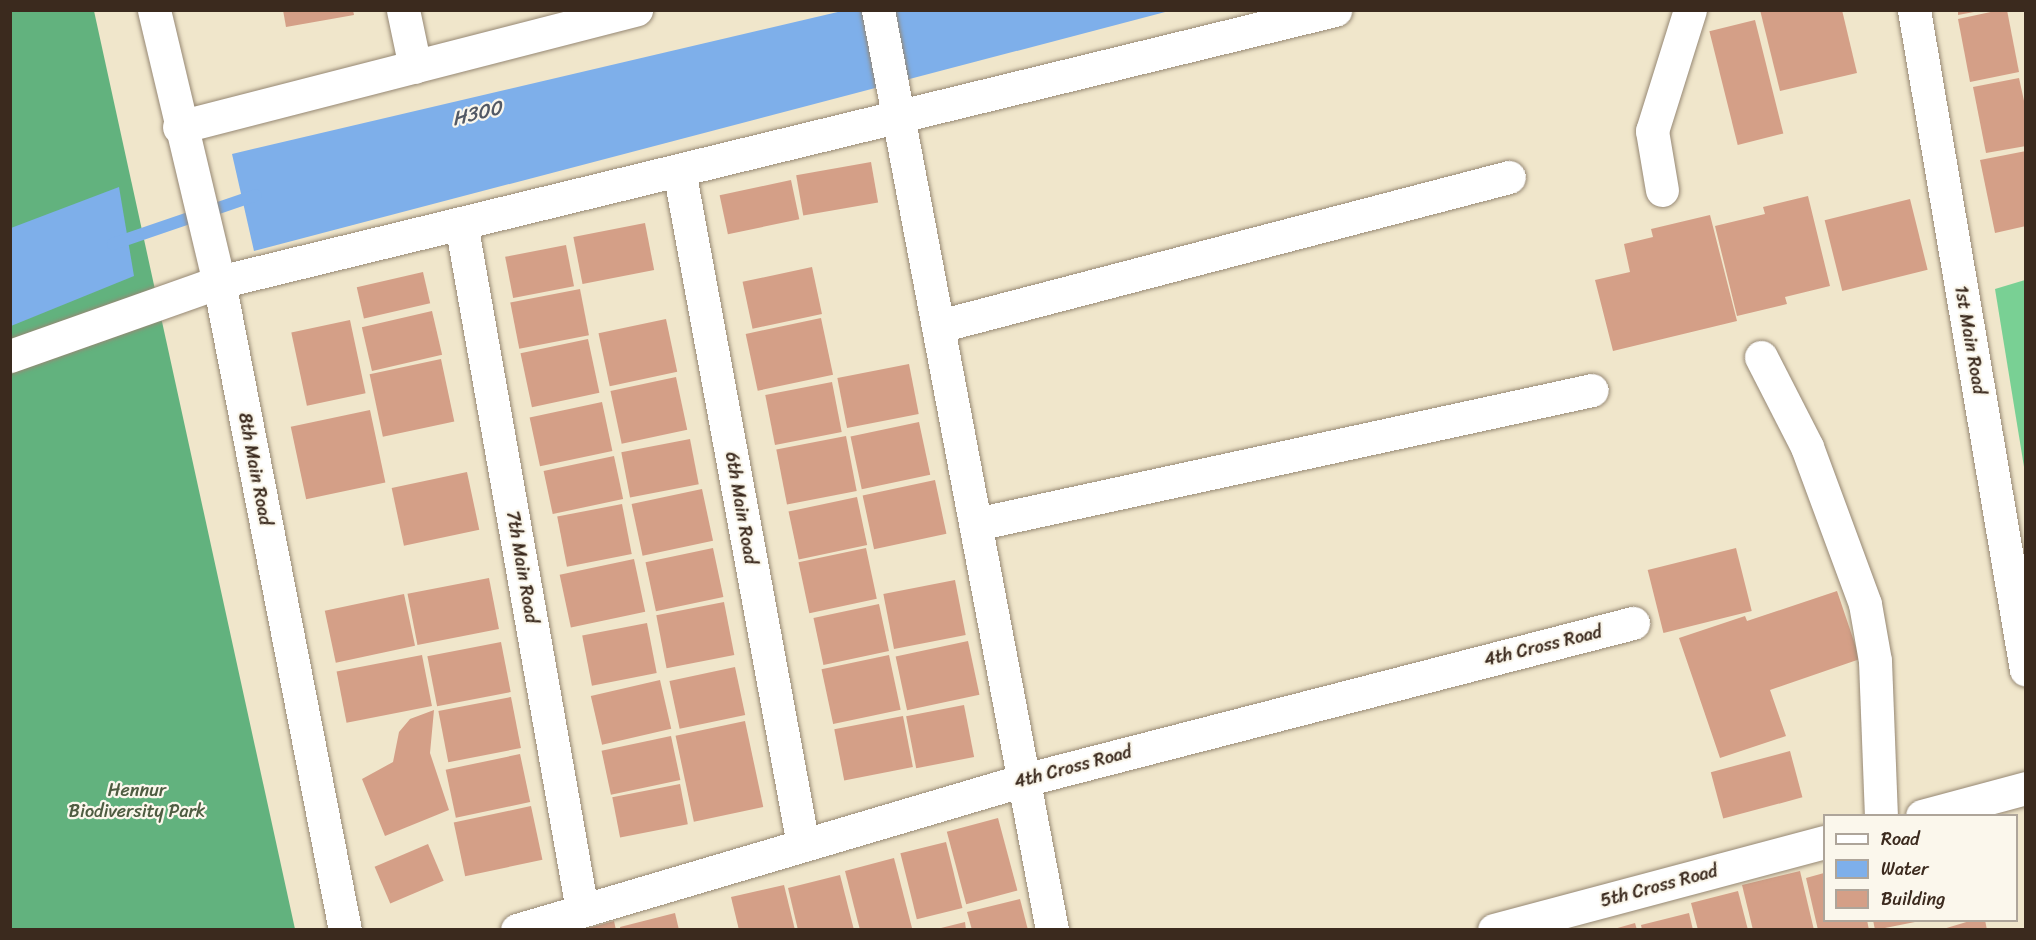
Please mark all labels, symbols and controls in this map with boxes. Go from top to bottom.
water label: H300 [450,95,504,131]
street label: 1st Main Road [1950,284,1990,396]
street label: 8th Main Road [233,411,277,527]
street label: 6th Main Road [720,450,762,566]
street label: 7th Main Road [501,509,543,625]
street label: 4th Cross Road [1482,621,1604,671]
street label: 4th Cross Road [1012,741,1134,793]
park label: Hennur Biodiversity Park [69,780,205,822]
legend [1823,814,2018,922]
text: Road [1881,823,1920,855]
text: Water [1881,853,1928,885]
street label: 5th Cross Road [1598,860,1720,912]
text: Building [1881,883,1945,915]

